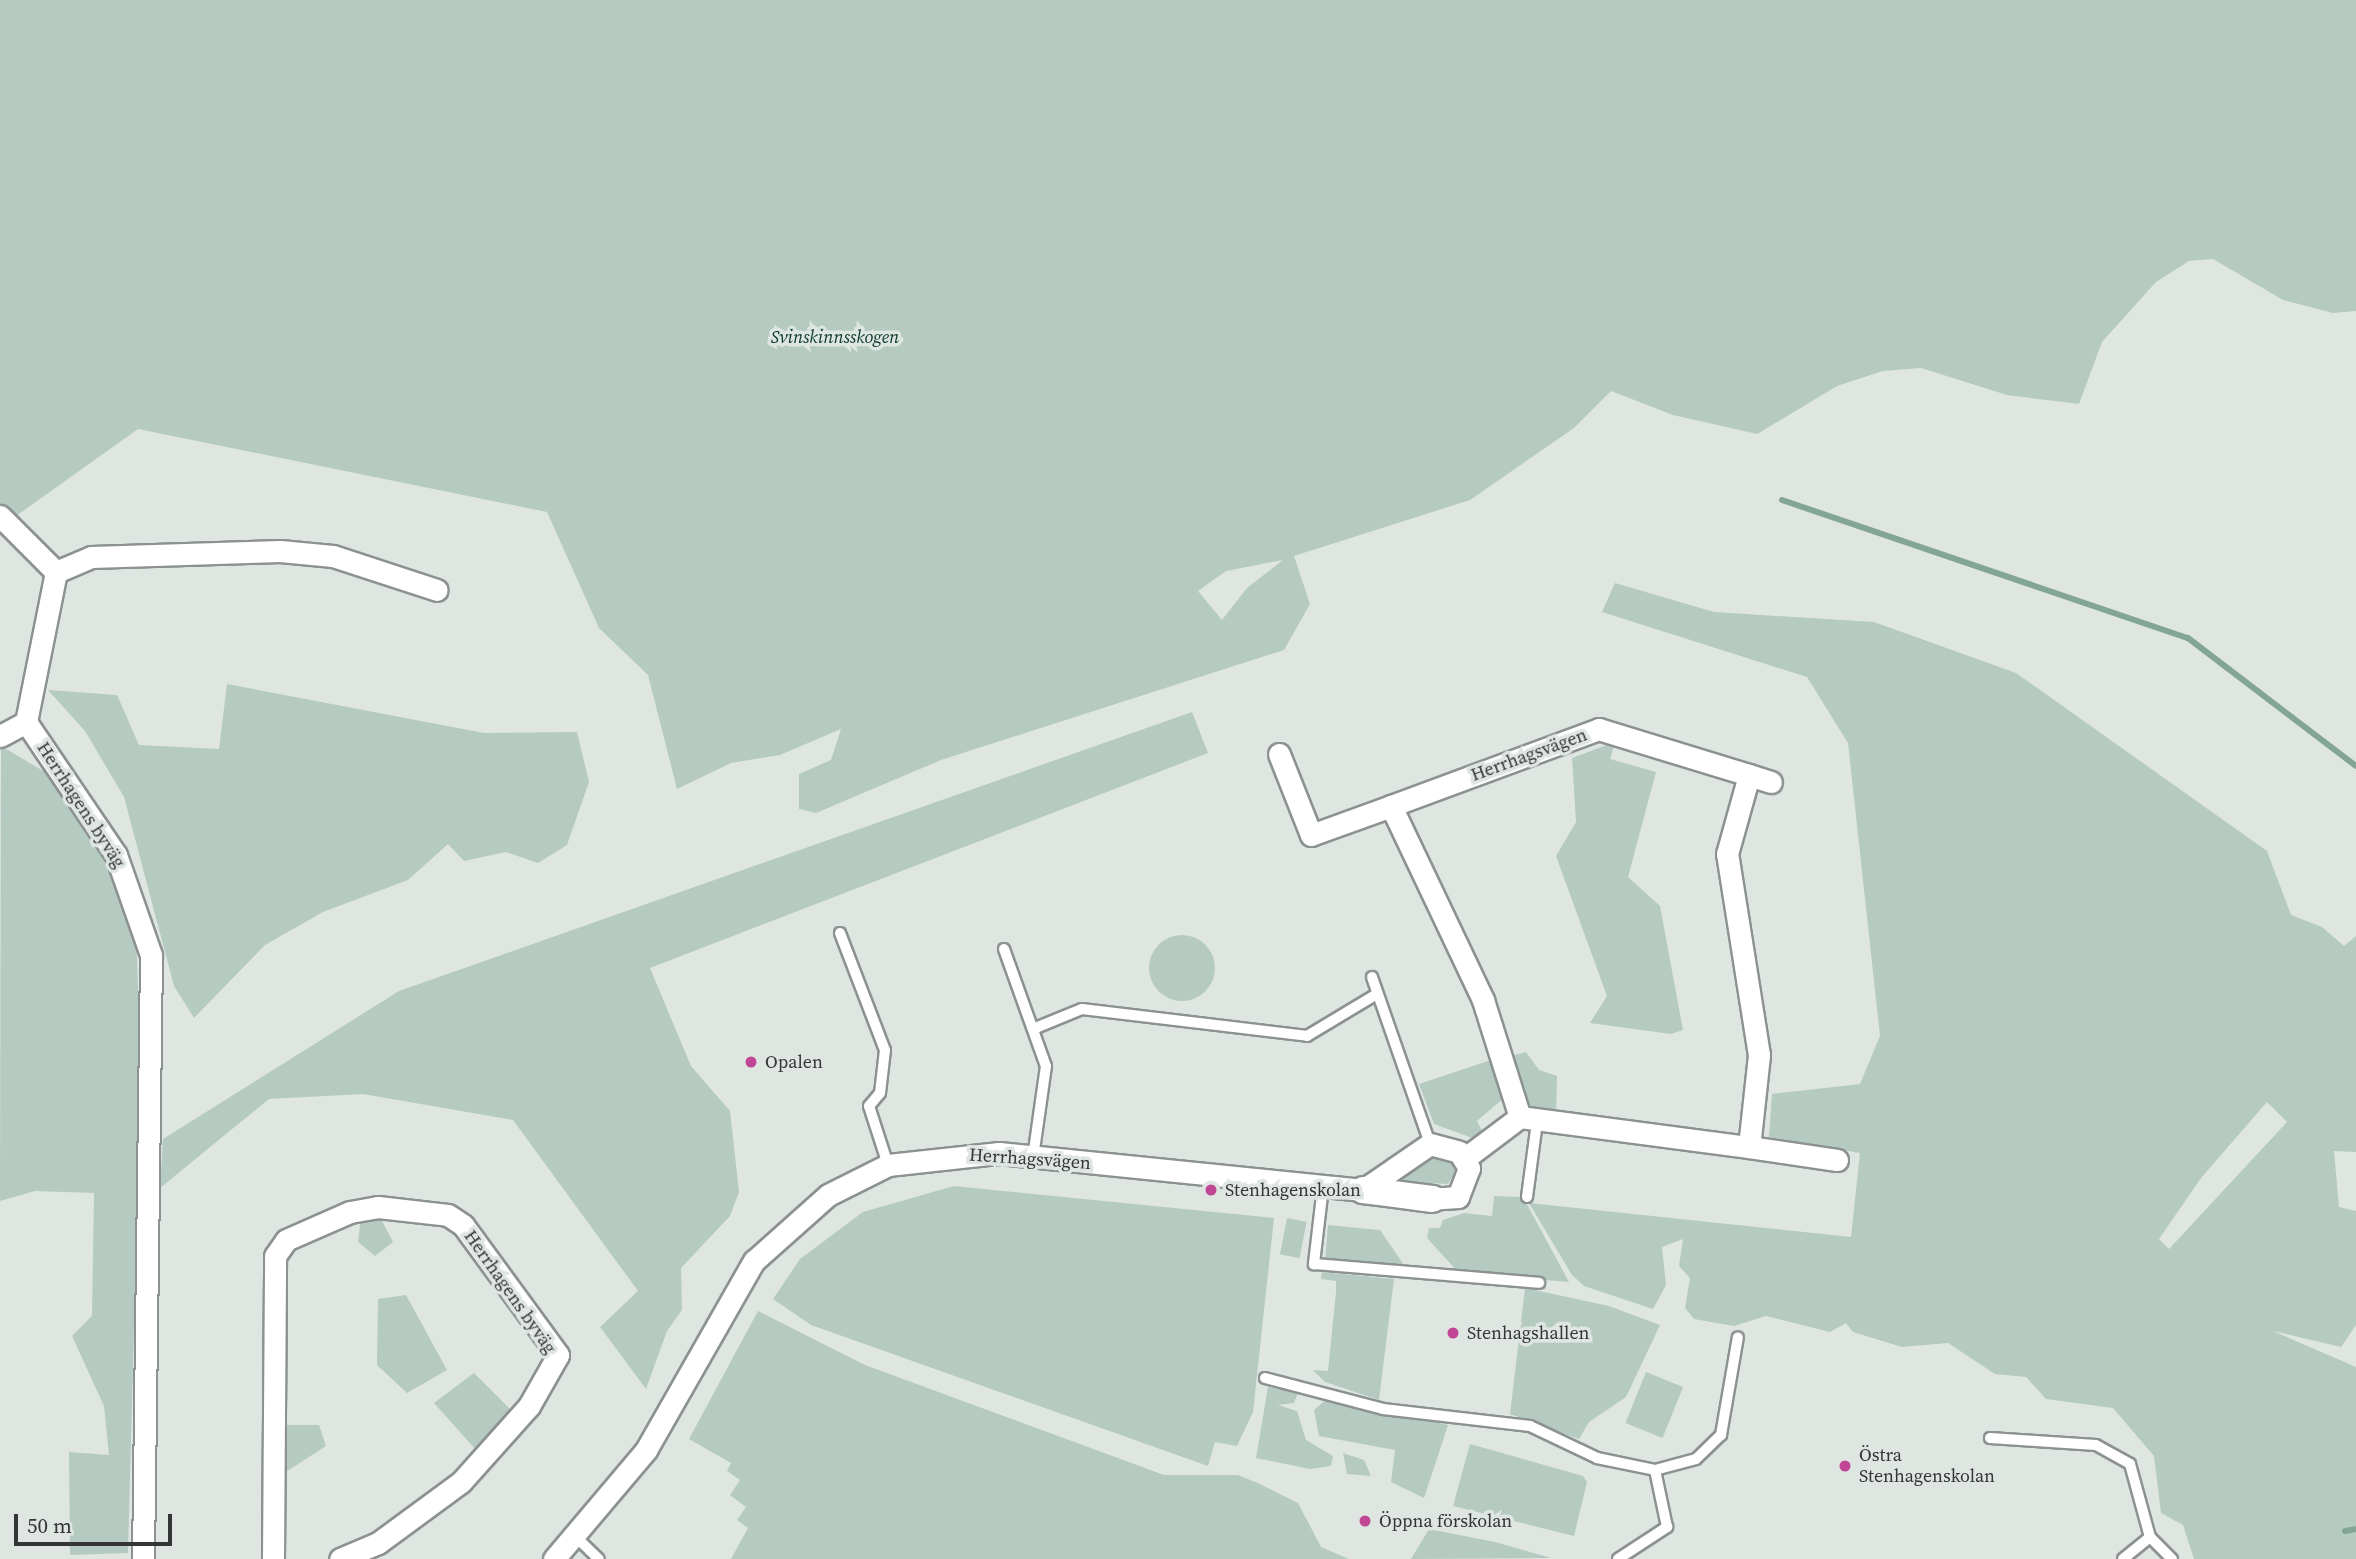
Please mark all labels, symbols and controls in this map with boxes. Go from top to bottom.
park label: Svinskinnsskogen [771,326,899,348]
street label: Herrhagsvägen [1468,724,1590,786]
street label: Herrhagens byväg [32,738,130,872]
place label: Opalen [765,1051,823,1073]
marker: Opalen [743,1054,759,1070]
street label: Herrhagsvägen [968,1144,1092,1174]
place label: Stenhagenskolan [1225,1179,1361,1201]
marker: Stenhagenskolan [1203,1182,1219,1198]
street label: Herrhagens byväg [459,1226,561,1358]
place label: Stenhagshallen [1467,1322,1590,1344]
marker: Stenhagshallen [1445,1325,1461,1341]
place label: Östra Stenhagenskolan [1859,1445,1995,1488]
marker: Östra Stenhagenskolan [1837,1458,1853,1474]
scale bar [18,1500,175,1544]
place label: Öppna förskolan [1379,1510,1512,1532]
text: 50 m [27,1511,72,1540]
marker: Öppna förskolan [1357,1513,1373,1529]

